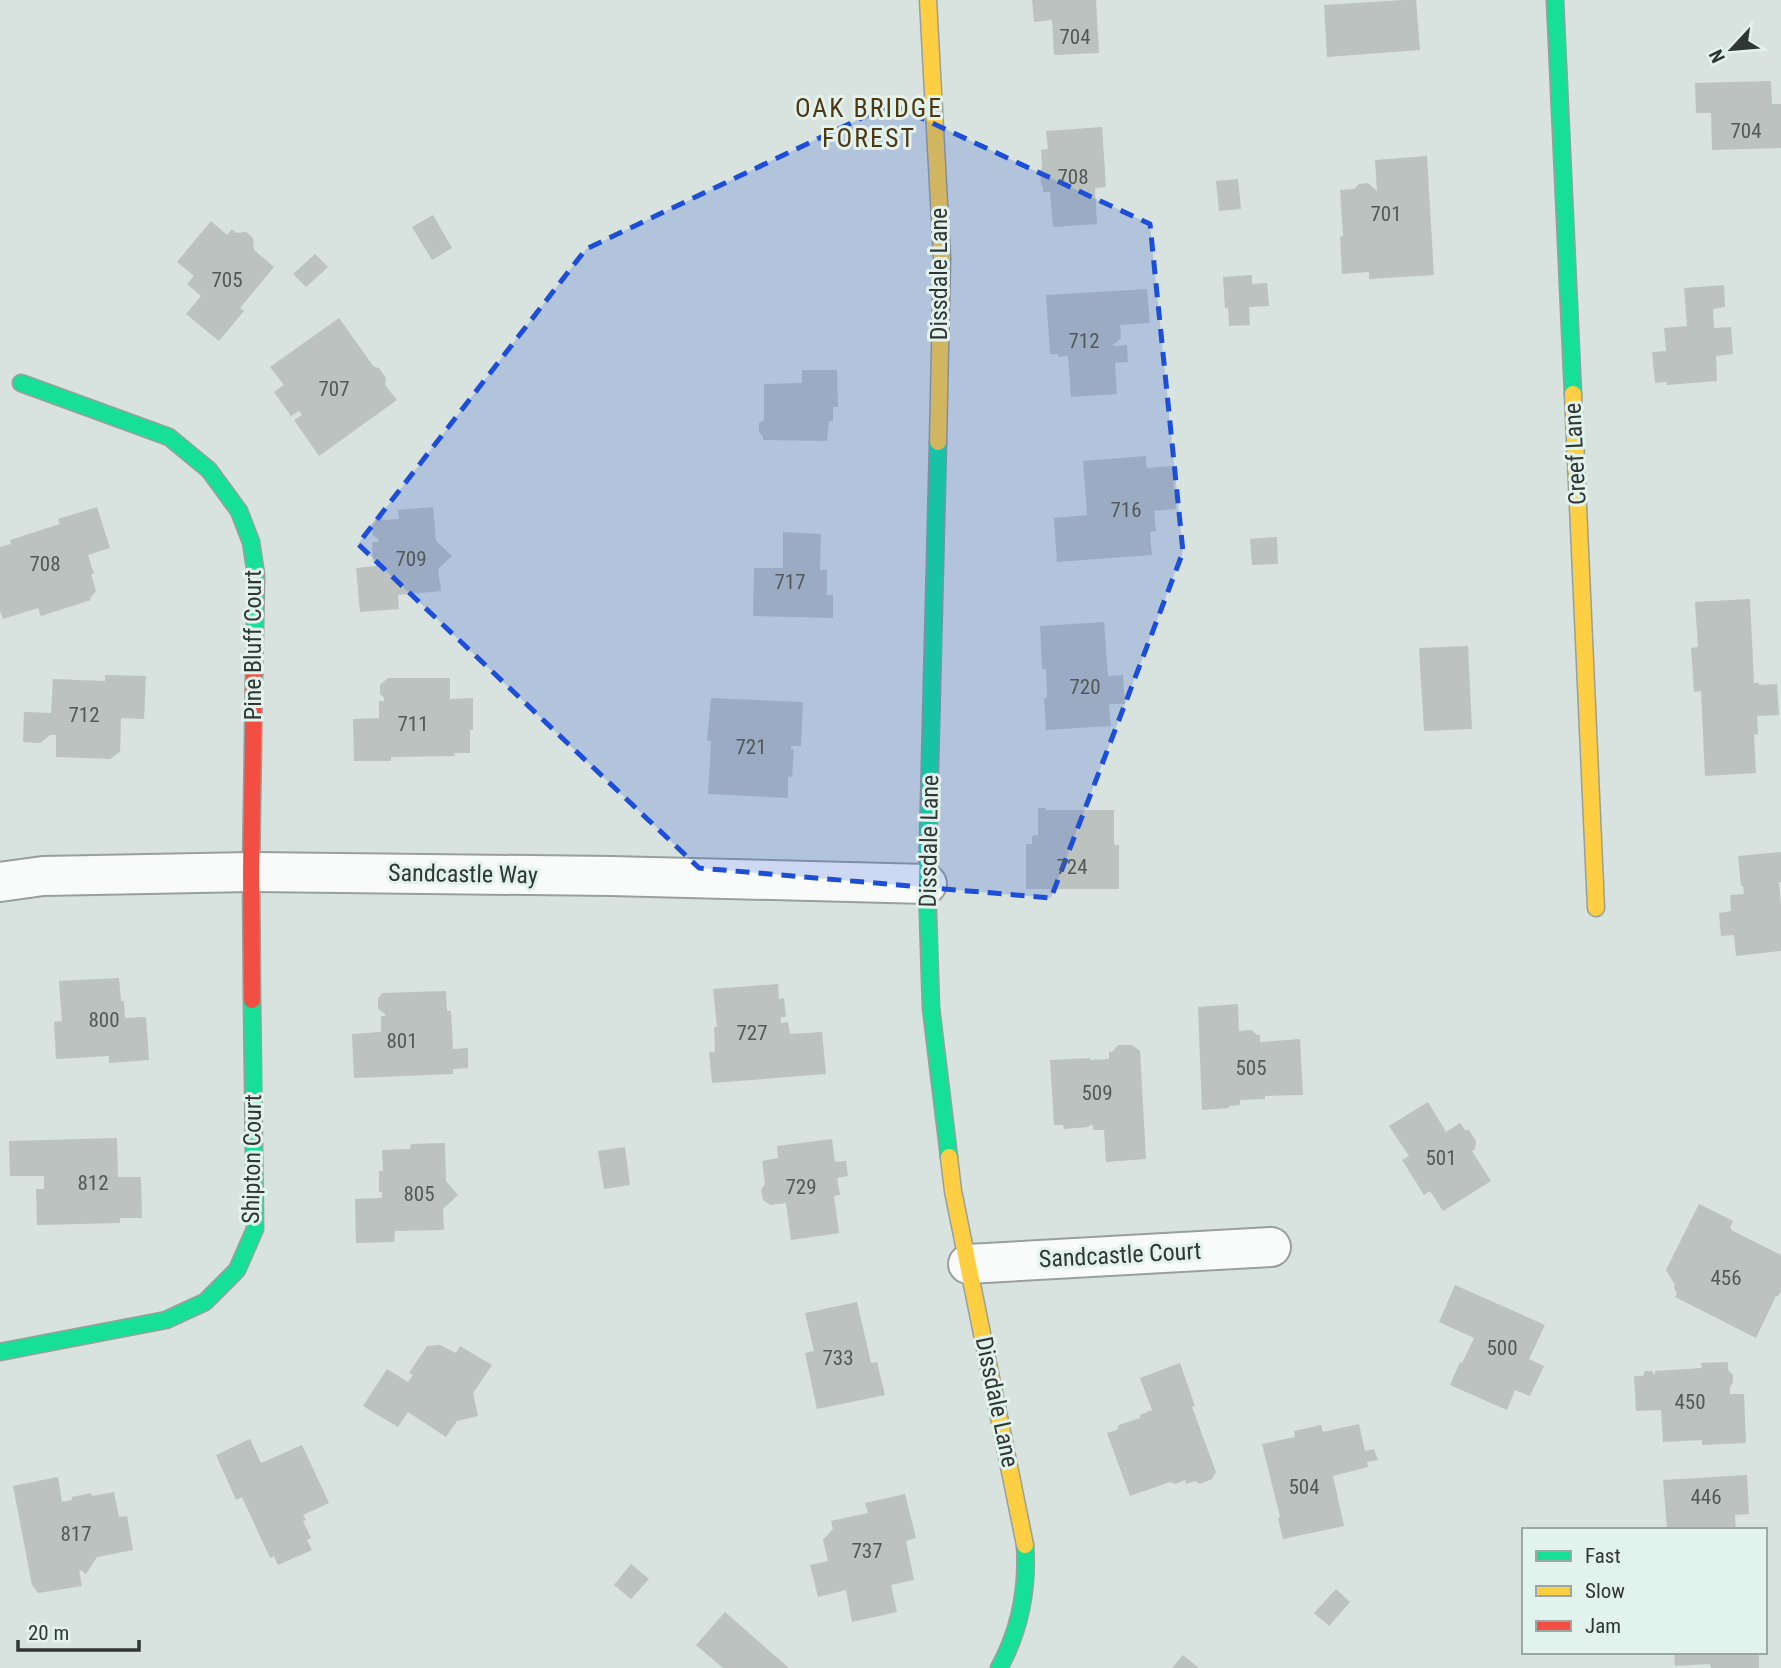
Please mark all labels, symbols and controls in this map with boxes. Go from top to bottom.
north arrow [1697,14,1767,84]
house number: 704 [1059,25,1091,49]
text: N [1704,46,1730,67]
district label: OAK BRIDGE FOREST [795,93,943,153]
house number: 704 [1730,119,1762,143]
house number: 708 [1057,165,1089,189]
house number: 701 [1370,202,1402,226]
street label: Dissdale Lane [925,208,953,340]
house number: 705 [211,268,243,292]
house number: 712 [1068,329,1100,353]
house number: 707 [318,377,350,401]
street label: Creef Lane [1558,402,1592,506]
house number: 716 [1110,498,1142,522]
house number: 709 [395,547,427,571]
house number: 708 [29,552,61,576]
street label: Pine Bluff Court [239,570,267,720]
house number: 717 [774,570,806,594]
house number: 720 [1069,675,1101,699]
house number: 712 [68,703,100,727]
house number: 711 [397,712,429,736]
house number: 721 [735,735,767,759]
street label: Dissdale Lane [914,774,944,908]
house number: 724 [1056,855,1088,879]
street label: Sandcastle Way [388,859,538,889]
house number: 800 [88,1008,120,1032]
house number: 727 [736,1021,768,1045]
house number: 801 [386,1029,418,1053]
house number: 505 [1235,1056,1267,1080]
house number: 509 [1081,1081,1113,1105]
street label: Shipton Court [237,1094,267,1224]
house number: 501 [1425,1146,1457,1170]
house number: 812 [77,1171,109,1195]
house number: 729 [785,1175,817,1199]
house number: 805 [403,1182,435,1206]
street label: Sandcastle Court [1038,1237,1202,1273]
house number: 456 [1710,1266,1742,1290]
street label: Dissdale Lane [970,1334,1024,1470]
house number: 500 [1486,1336,1518,1360]
house number: 733 [822,1346,854,1370]
house number: 450 [1674,1390,1706,1414]
house number: 504 [1288,1475,1320,1499]
house number: 446 [1690,1485,1722,1509]
house number: 817 [60,1522,92,1546]
legend [1522,1528,1767,1654]
house number: 737 [851,1539,883,1563]
text: Fast [1585,1544,1621,1568]
text: Slow [1585,1579,1625,1603]
scale bar [18,1608,138,1652]
text: Jam [1585,1614,1621,1638]
text: 20 m [28,1621,69,1645]

